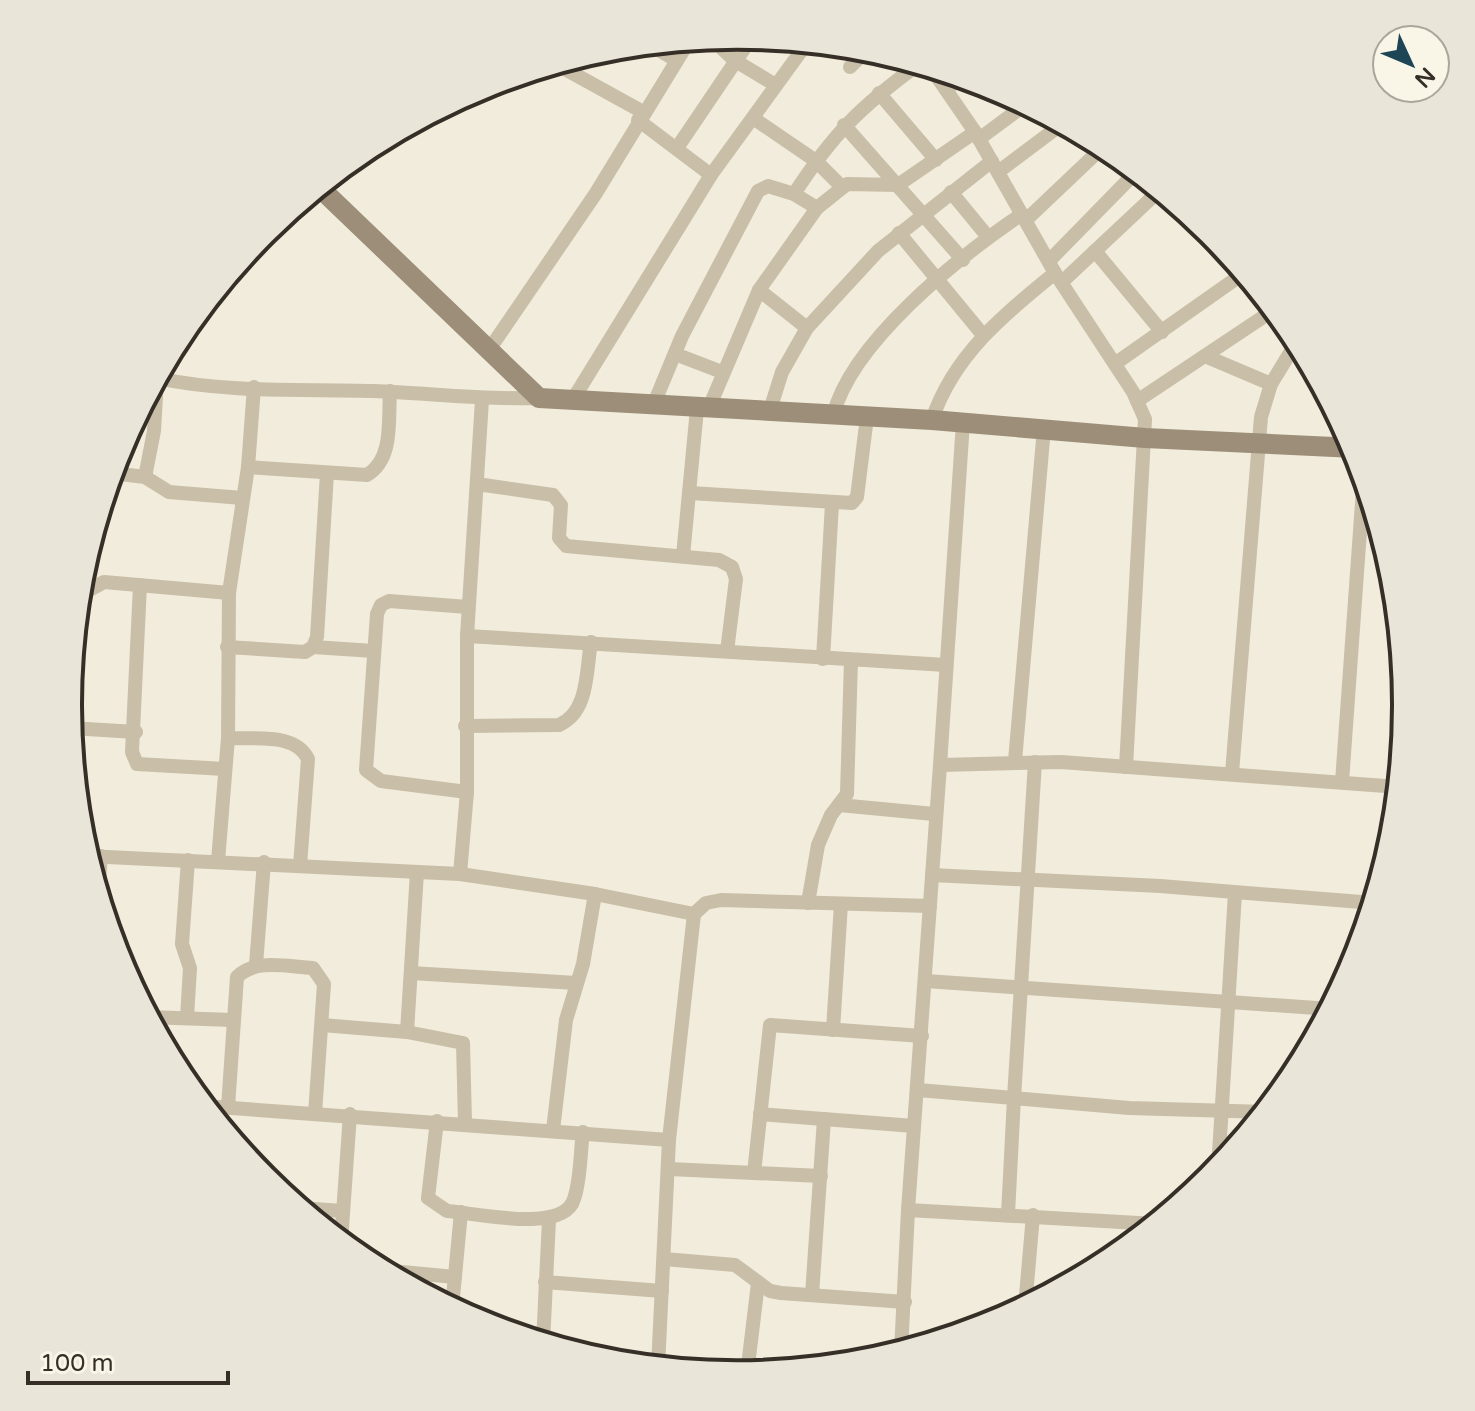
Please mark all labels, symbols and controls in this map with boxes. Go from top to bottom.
north arrow [1371,24,1451,104]
text: N [1409,62,1440,93]
scale bar [28,1335,228,1385]
text: 100 m [40,1349,114,1378]

